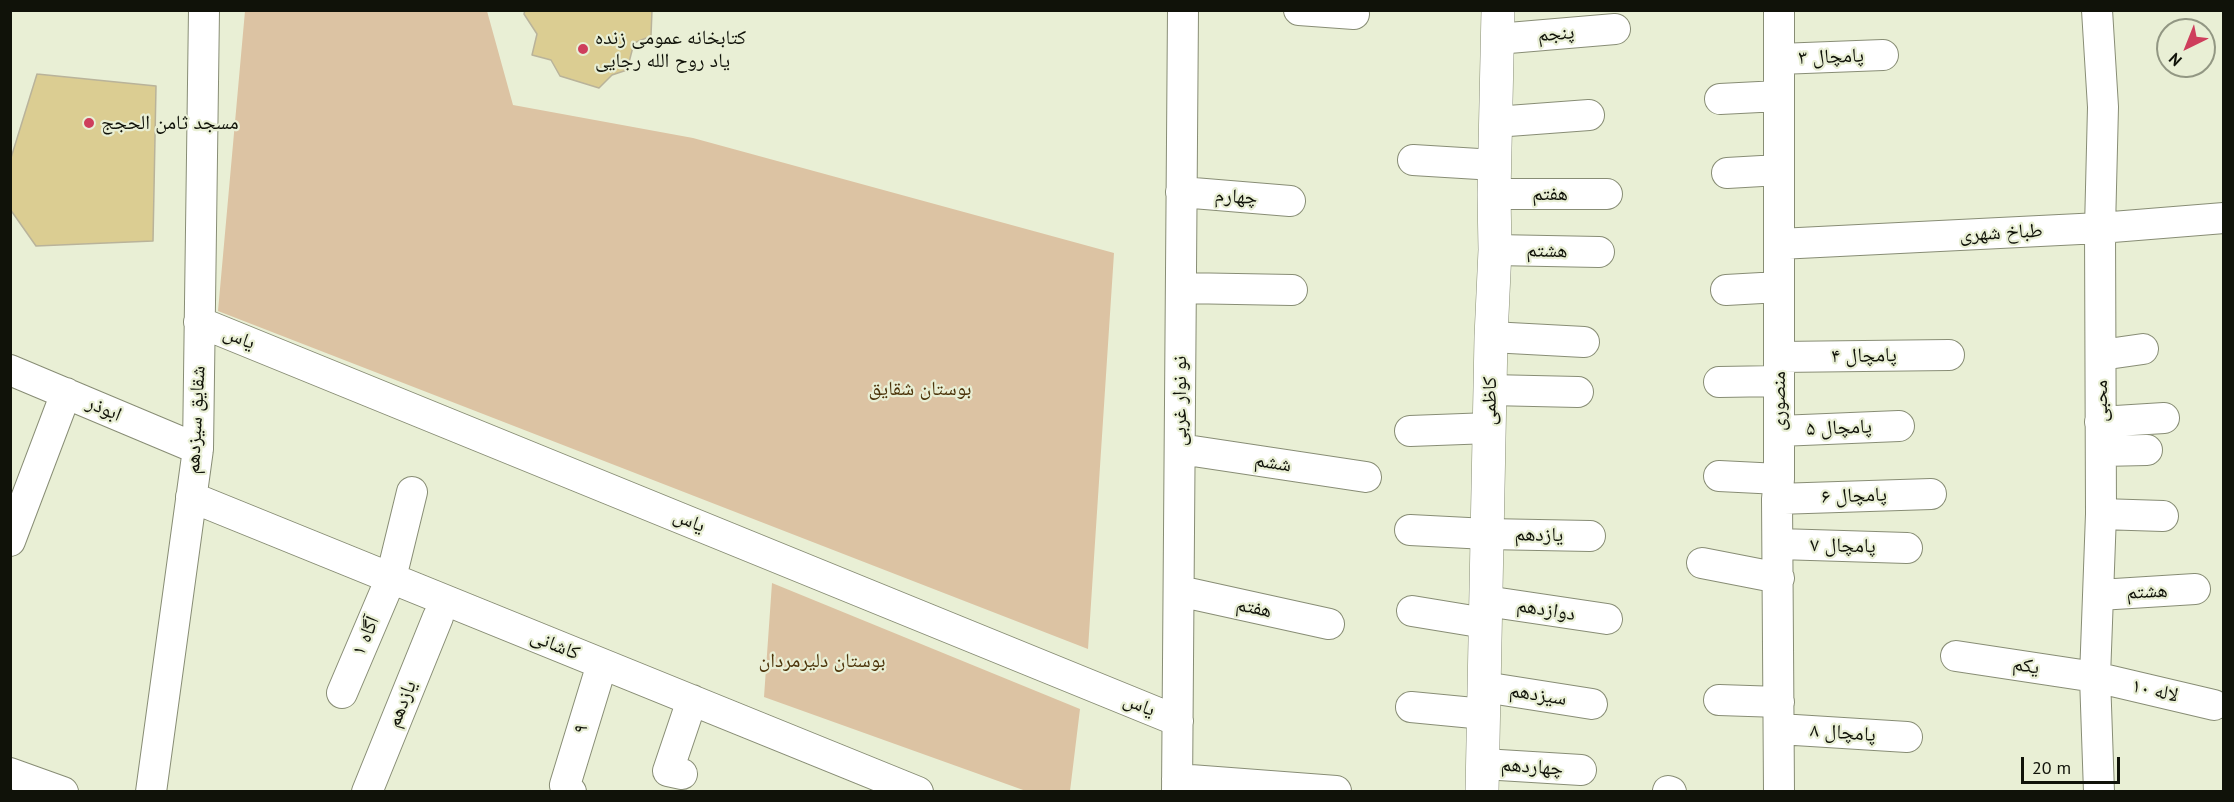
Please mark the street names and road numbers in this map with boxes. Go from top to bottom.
street label: پنجم [1537,20,1575,48]
street label: ۳ پامچال [1798,44,1864,70]
street label: هفتم [1532,182,1568,206]
street label: چهارم [1214,184,1258,210]
street label: طباخ شهری [1959,219,2043,247]
street label: هشتم [1526,239,1568,263]
street label: یاس [220,321,258,355]
street label: پامچال ۴ [1831,343,1897,369]
street label: نو نوار غربی [1168,356,1192,446]
street label: شقایق سیزدهم [181,365,211,475]
street label: منصوری [1767,371,1791,431]
street label: کاظمی [1478,377,1502,425]
street label: محبی [2089,380,2113,422]
street label: ابوذر [83,391,125,427]
street label: ۵ پامچال [1806,415,1872,441]
street label: ششم [1253,448,1293,478]
street label: ۶ پامچال [1821,483,1887,509]
street label: یاس [670,504,708,538]
street label: یازدهم [1514,523,1564,547]
street label: ۷ پامچال [1810,533,1876,559]
street label: هشتم [2126,579,2168,605]
street label: هفتم [1234,593,1274,623]
street label: دوازدهم [1515,594,1577,626]
street label: آگاه ۱ [347,613,385,659]
street label: کاشانی [527,624,583,666]
street label: یکم [2011,652,2041,680]
street label: لاله ۱۰ [2129,674,2181,708]
street label: یازدهم [382,677,422,731]
street label: سیزدهم [1508,679,1568,711]
street label: یاس [1120,688,1158,722]
street label: ۸ پامچال [1809,719,1877,747]
street label: ۹ [568,721,594,737]
street label: چهاردهم [1500,753,1564,781]

